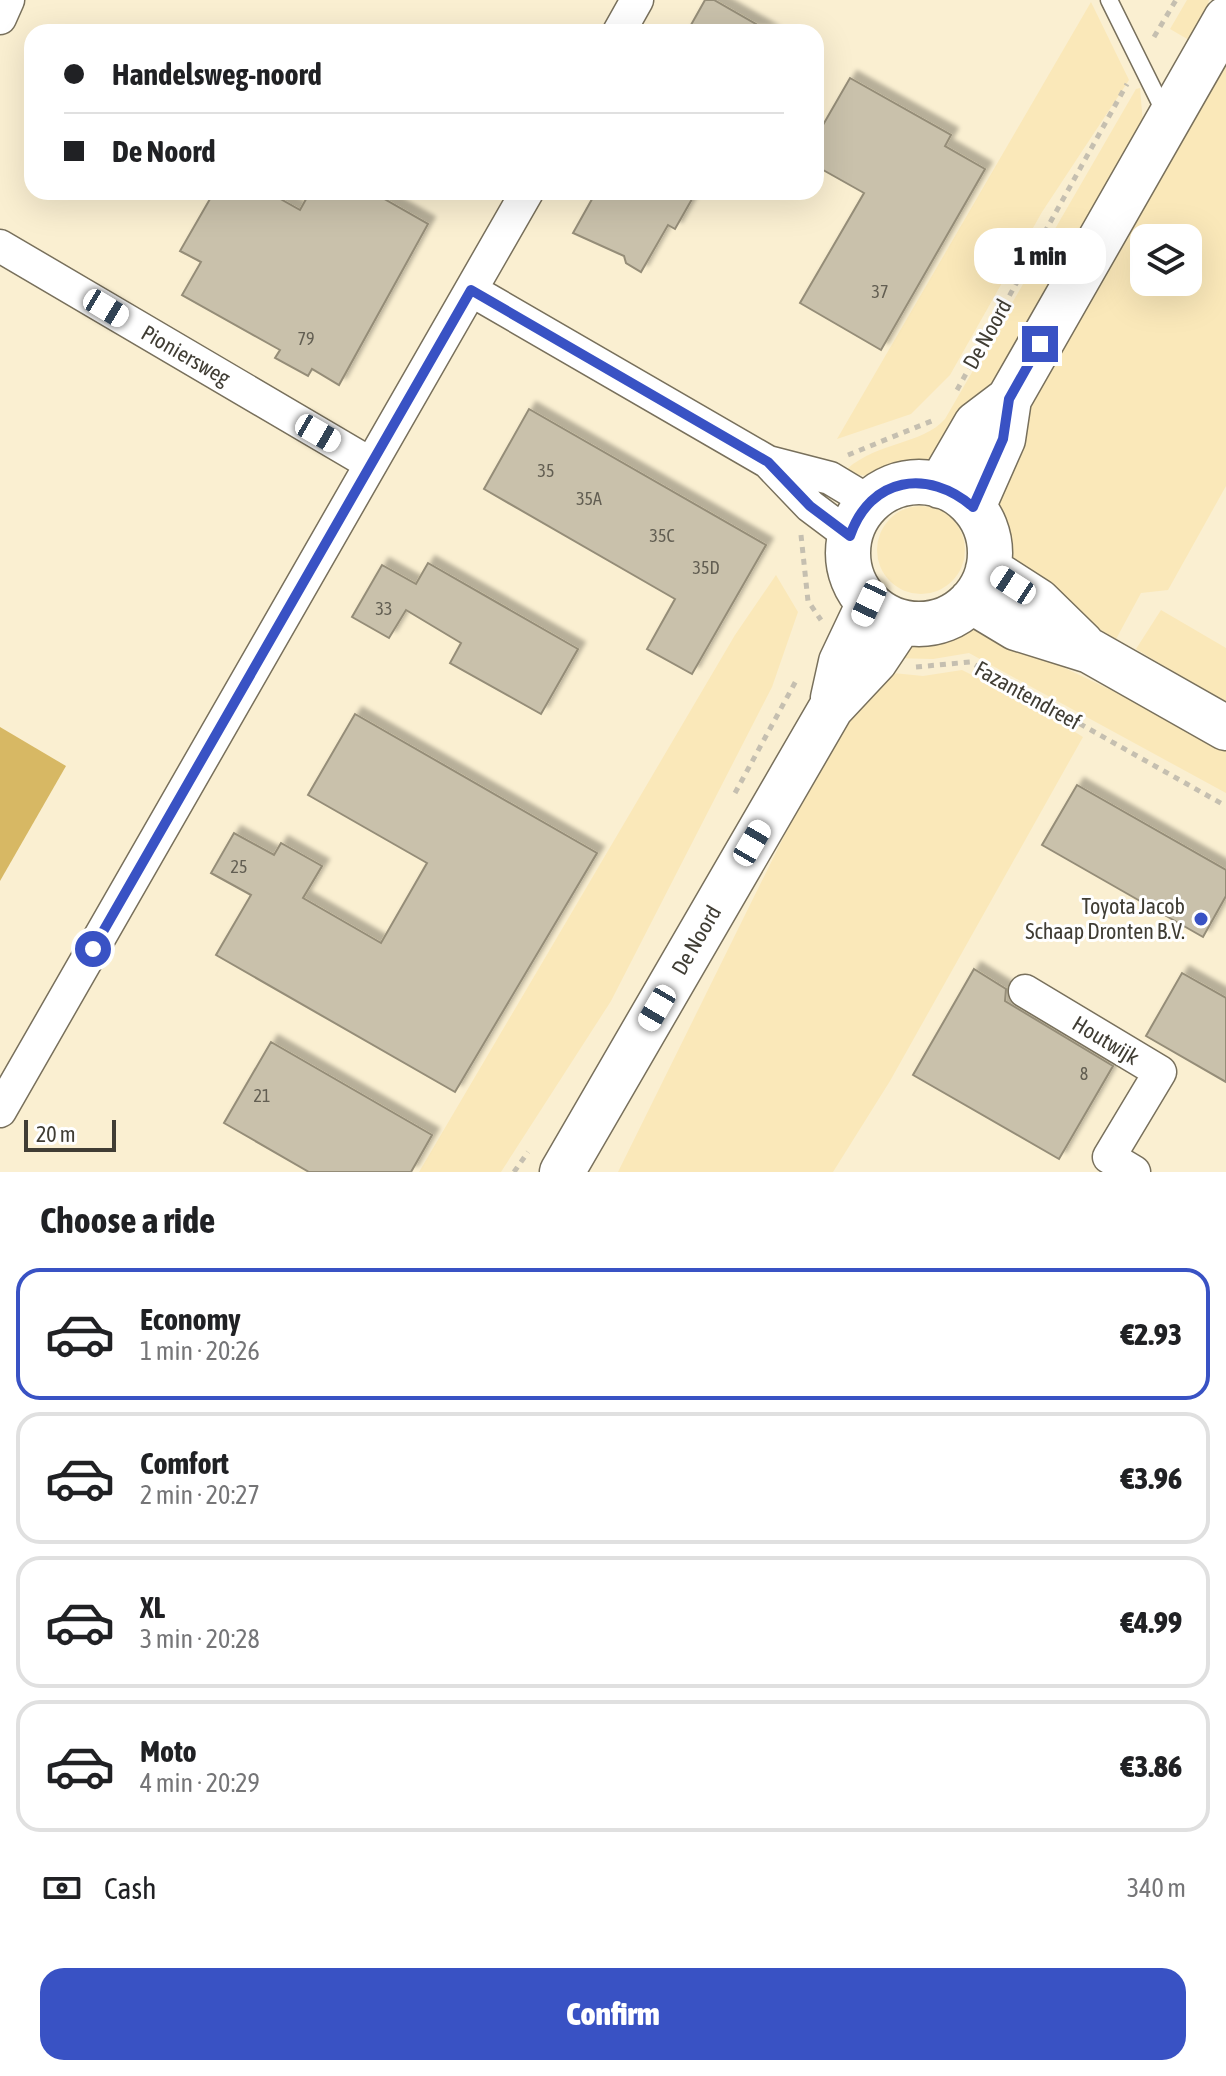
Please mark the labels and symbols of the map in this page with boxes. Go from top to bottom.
callout: 1 min [974,228,1106,284]
house number: 37 [872,281,888,302]
car [79,285,133,331]
street label: De Noord [957,295,1017,373]
street label: Pioniersweg [137,319,235,391]
route end [1022,326,1058,362]
house number: 79 [298,328,314,349]
car [291,411,345,455]
house number: 35 [538,460,554,481]
house number: 35A [576,488,602,509]
house number: 35C [649,525,675,546]
house number: 35D [693,557,720,578]
car [986,562,1040,608]
car [848,576,890,630]
house number: 33 [376,598,392,619]
street label: Fazantendreef [970,655,1086,735]
car [730,816,774,870]
house number: 25 [231,856,247,877]
place label: Toyota Jacob Schaap Dronten B.V. [1025,893,1185,944]
street label: De Noord [666,901,726,979]
marker: Toyota Jacob Schaap Dronten B.V. [1192,910,1210,928]
route start [75,931,111,967]
car [635,981,679,1035]
street label: Houtwijk [1068,1010,1144,1070]
house number: 8 [1080,1063,1088,1084]
house number: 21 [254,1085,270,1106]
scale bar [24,1116,116,1152]

